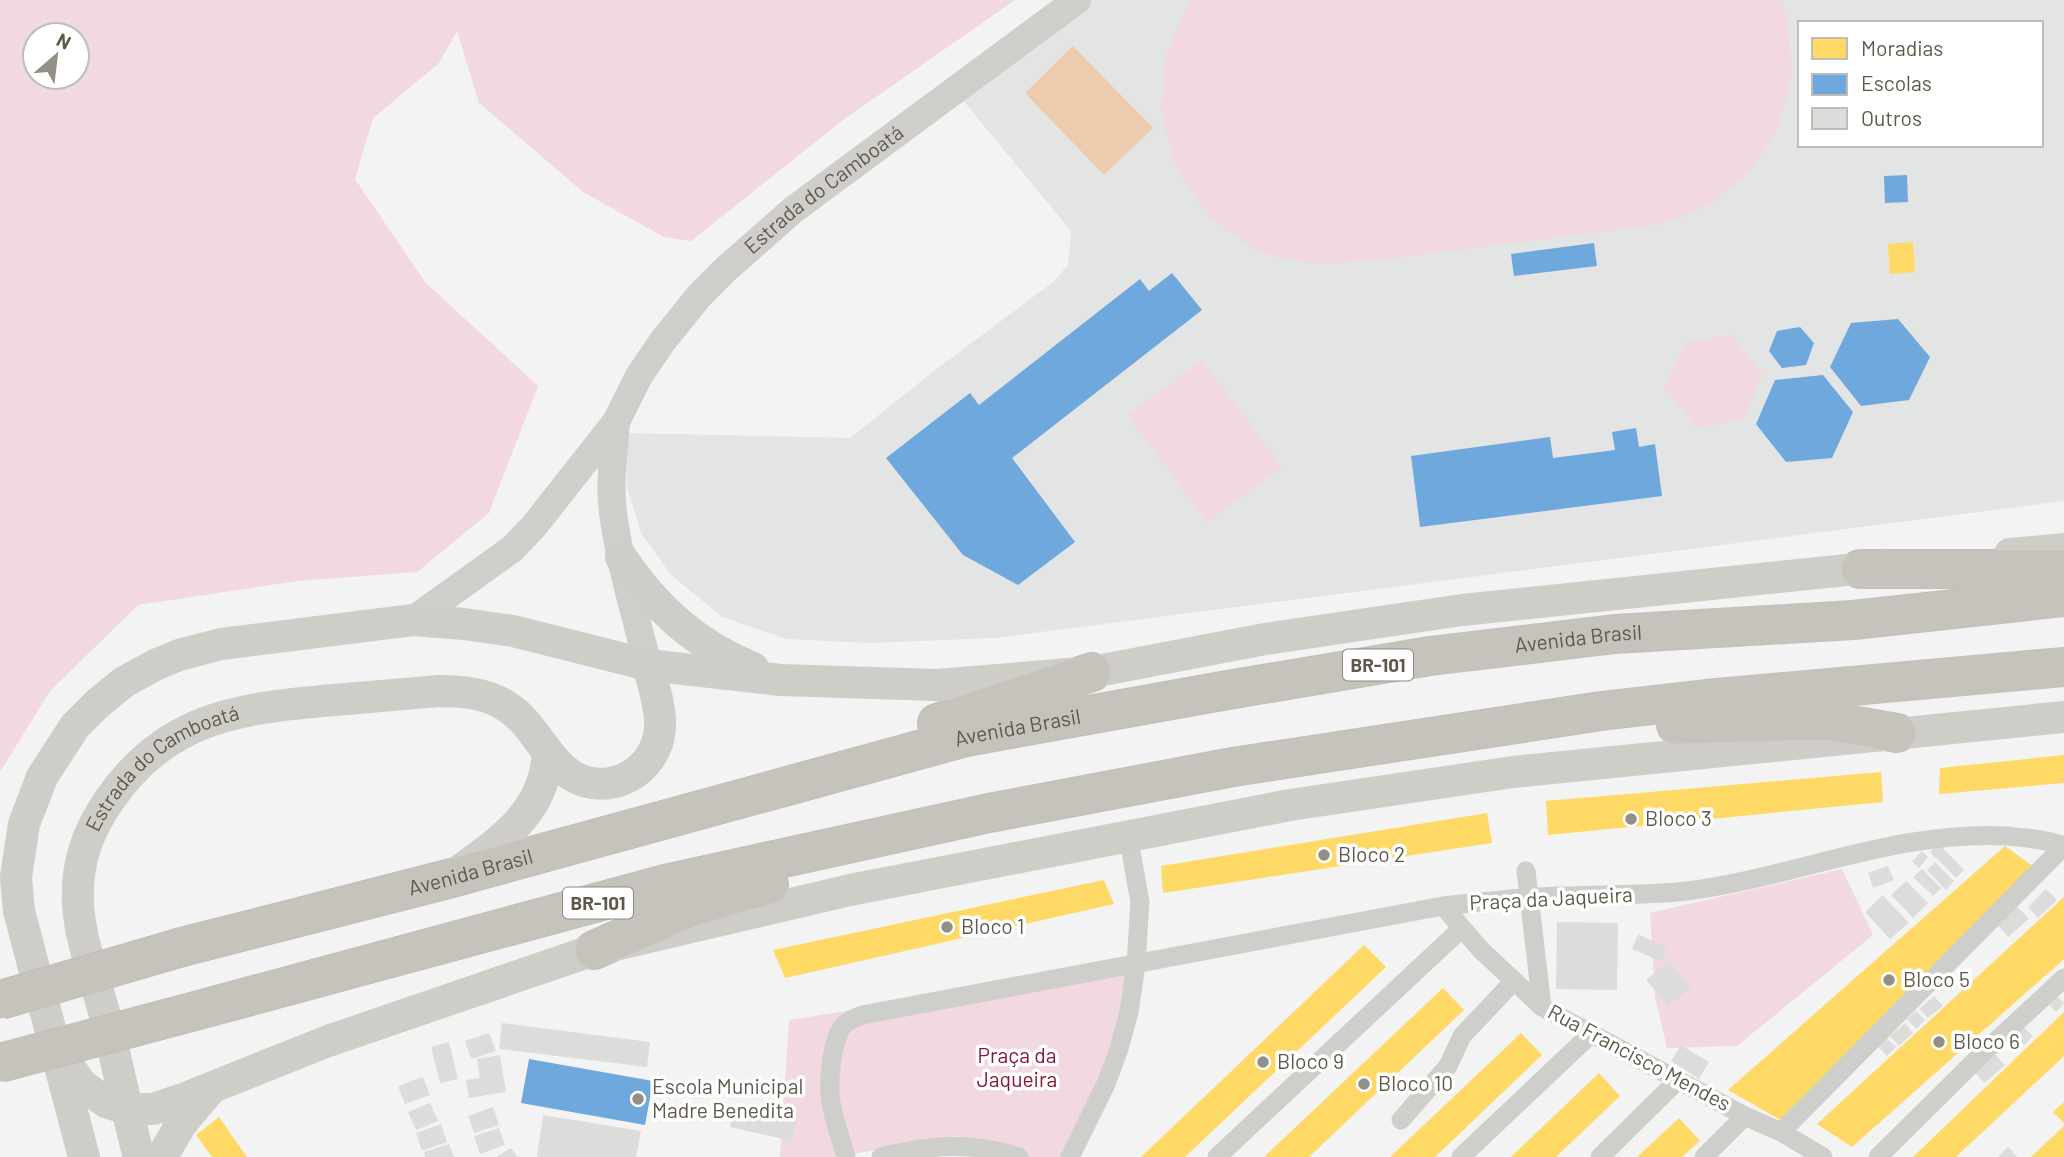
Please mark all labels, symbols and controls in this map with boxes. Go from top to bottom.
north arrow [21,21,91,91]
legend [1798,21,2043,147]
text: N [53,27,75,54]
text: Moradias [1861,35,1943,60]
text: Escolas [1861,70,1932,95]
text: Outros [1861,105,1922,130]
street label: Estrada do Camboatá [738,119,908,258]
street label: Avenida Brasil [1513,618,1643,657]
road number: BR-101 [1343,650,1413,680]
street label: Estrada do Camboatá [79,699,241,835]
street label: Avenida Brasil [951,703,1082,751]
place label: Bloco 3 [1645,805,1712,830]
marker: Bloco 3 [1623,811,1639,827]
place label: Bloco 2 [1338,841,1405,866]
street label: Avenida Brasil [405,842,535,900]
marker: Bloco 2 [1316,847,1332,863]
street label: Praça da Jaqueira [1469,881,1633,914]
road number: BR-101 [563,888,633,918]
place label: Bloco 1 [961,913,1024,938]
marker: Bloco 1 [939,919,955,935]
place label: Bloco 5 [1903,966,1970,991]
marker: Bloco 5 [1881,972,1897,988]
street label: Rua Francisco Mendes [1544,998,1735,1115]
place label: Bloco 6 [1953,1028,2020,1053]
marker: Bloco 6 [1931,1034,1947,1050]
park label: Praça da Jaqueira [977,1042,1057,1091]
place label: Bloco 9 [1277,1048,1344,1073]
marker: Bloco 9 [1255,1054,1271,1070]
place label: Bloco 10 [1378,1070,1453,1095]
place label: Escola Municipal Madre Benedita [652,1073,803,1122]
marker: Bloco 10 [1356,1076,1372,1092]
marker: Escola Municipal Madre Benedita [630,1091,646,1107]

